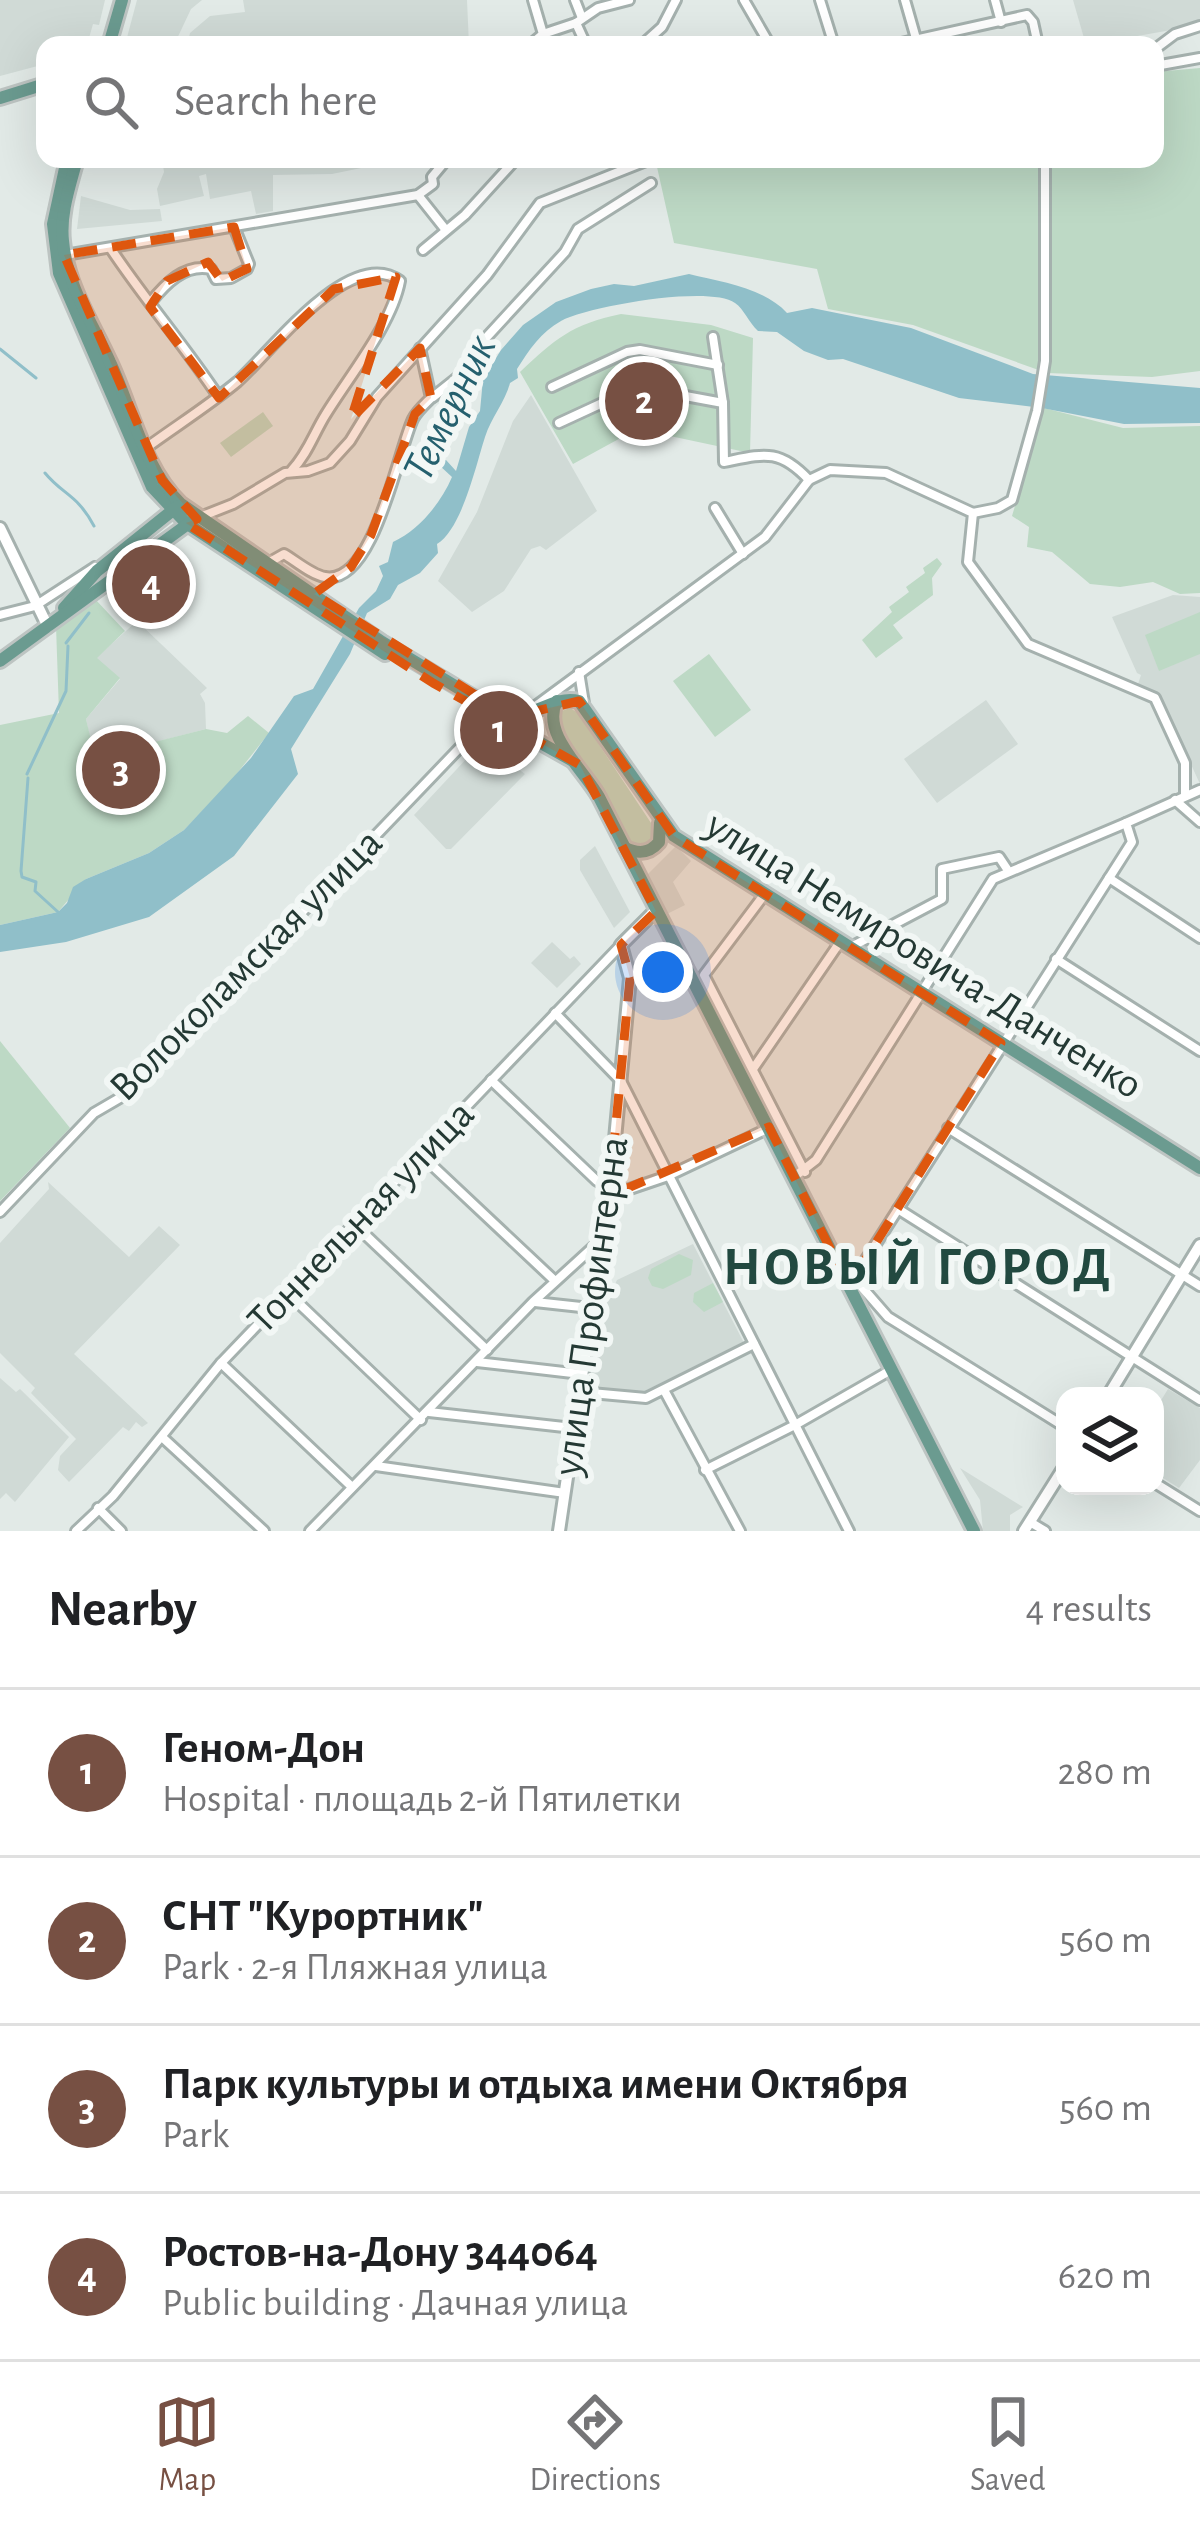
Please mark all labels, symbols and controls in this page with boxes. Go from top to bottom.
search box [36,36,1164,168]
icon: search [78,69,144,135]
text: Search here [174,79,377,124]
water label: Темерник [395,328,505,488]
pin: 2 [605,356,683,446]
pin: 4 [112,539,190,629]
pin: 1 [460,685,538,775]
pin: 3 [82,725,160,815]
street label: улица Немировича-Данченко [698,803,1149,1107]
street label: Волоколамская улица [102,821,390,1109]
your location [633,942,693,1002]
street label: Тоннельная улица [240,1093,482,1341]
street label: улица Профинтерна [546,1134,636,1479]
district label: НОВЫЙ ГОРОД [723,1238,1113,1295]
map controls [1056,1387,1164,1495]
button: layers [1056,1387,1164,1495]
text: Nearby [48,1584,197,1635]
text: 4 results [1025,1590,1152,1629]
text: Геном-Дон [162,1726,365,1771]
text: 1 [80,1753,94,1792]
text: 280 m [1058,1753,1152,1792]
text: Hospital · площадь 2-й Пятилетки [162,1780,682,1819]
text: СНТ "Курортник" [162,1894,483,1939]
text: 2 [78,1921,96,1960]
text: 560 m [1059,1921,1152,1960]
text: Park · 2-я Пляжная улица [162,1948,548,1987]
text: Парк культуры и отдыха имени Октября [162,2062,909,2107]
text: 3 [79,2089,95,2128]
text: 560 m [1059,2089,1152,2128]
text: Park [162,2116,229,2155]
text: Ростов-на-Дону 344064 [162,2230,598,2275]
text: 4 [77,2257,97,2296]
text: 620 m [1058,2257,1152,2296]
text: Public building · Дачная улица [162,2284,628,2323]
tab: Map [154,2389,220,2501]
tab: Directions [529,2389,661,2501]
tab: Saved [970,2389,1045,2501]

